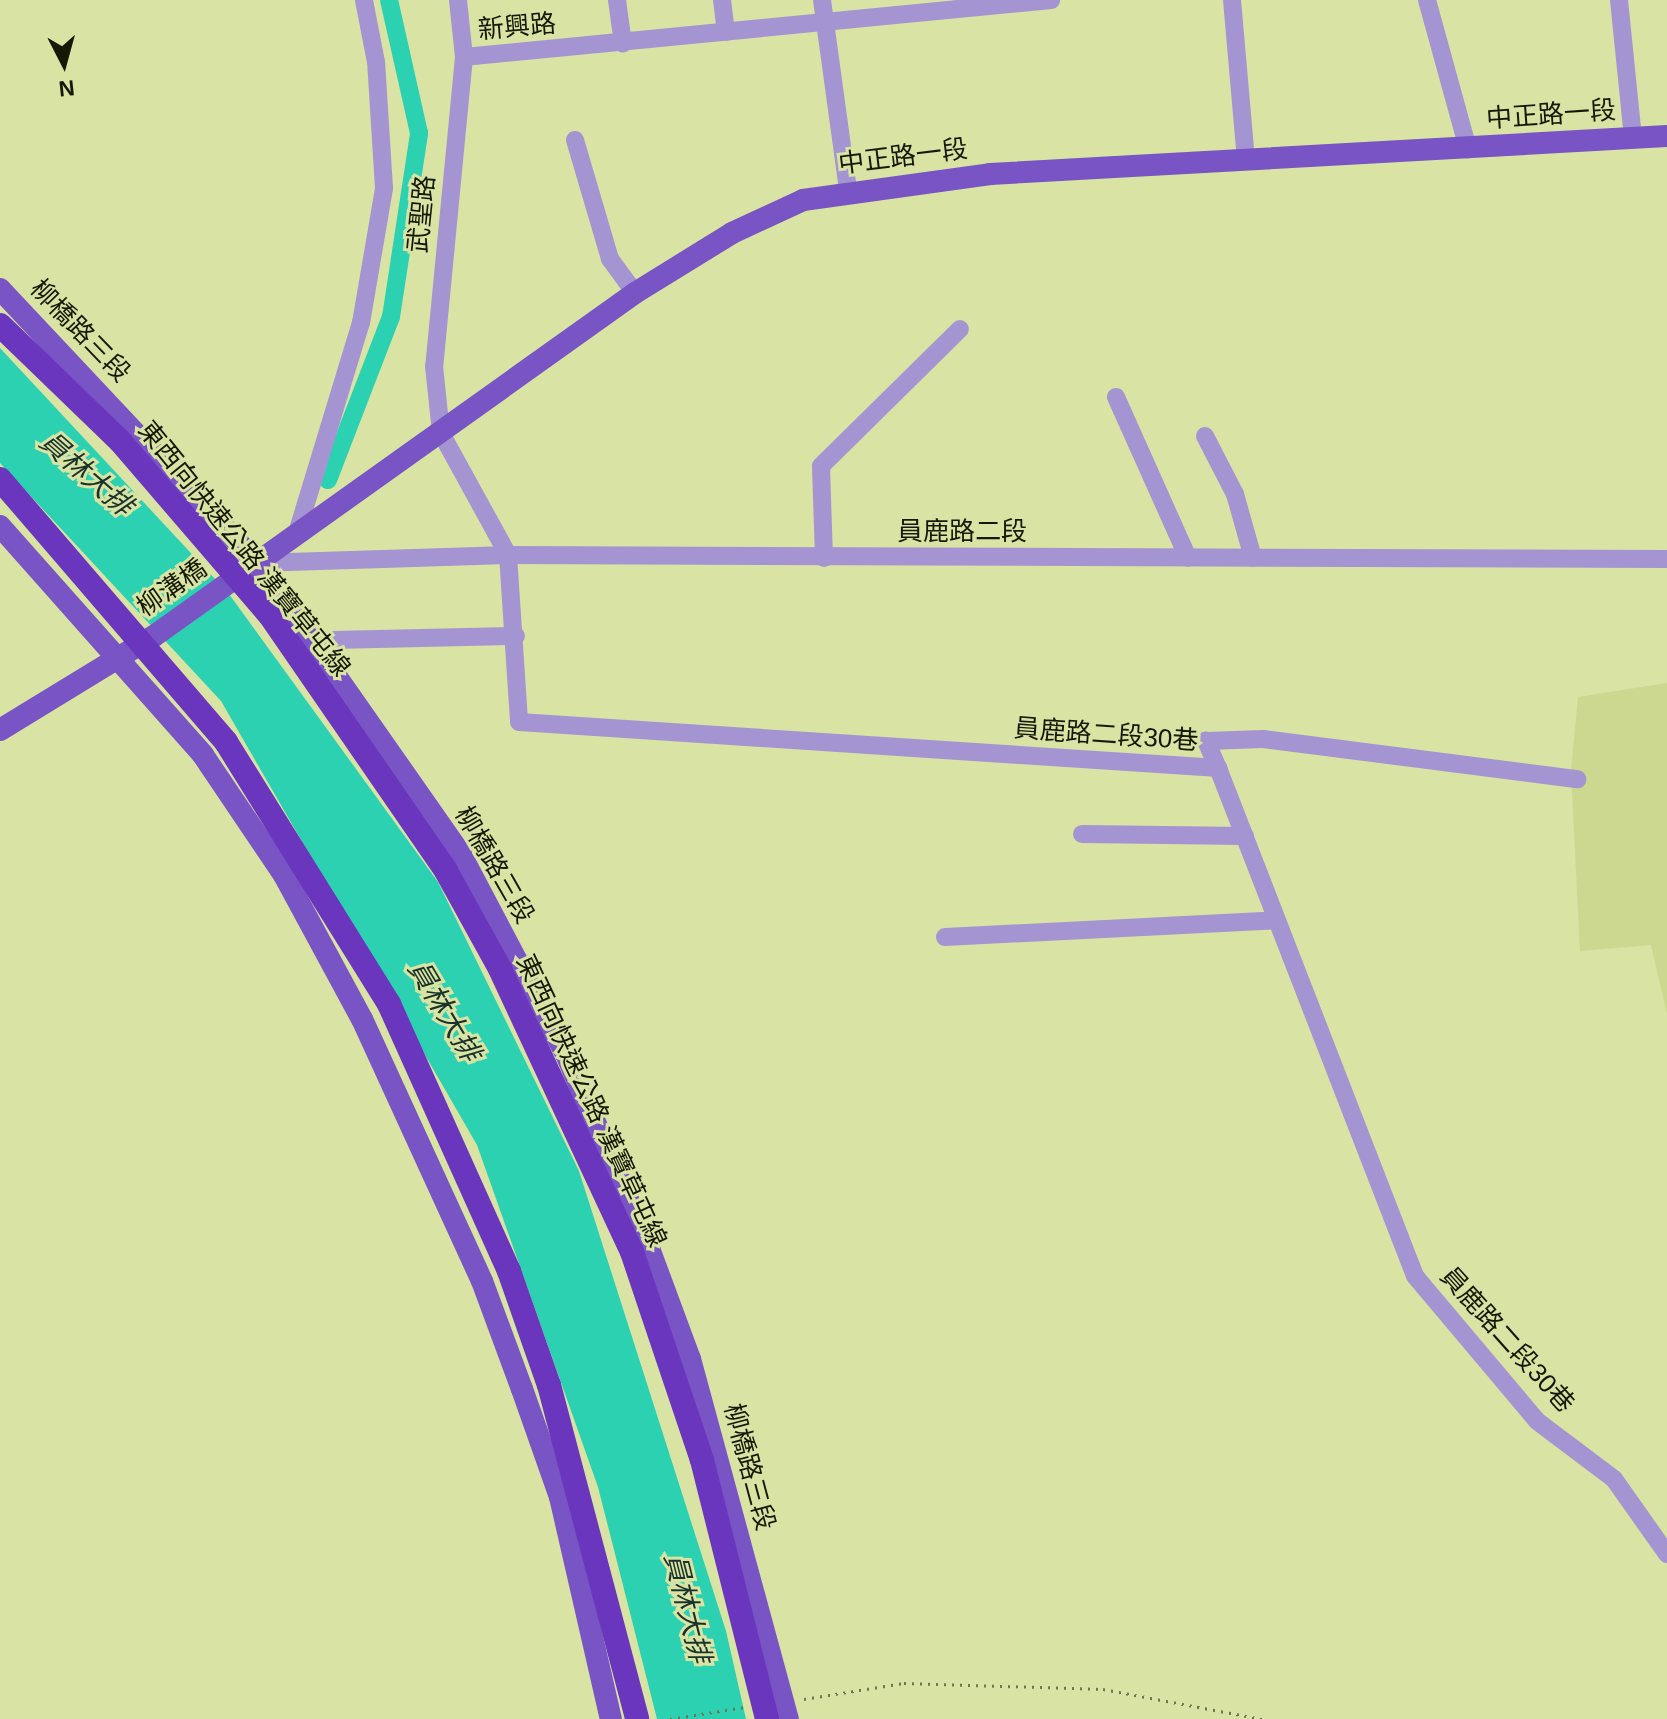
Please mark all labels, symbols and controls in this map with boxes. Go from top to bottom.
street label: 新興路 [477,8,557,46]
north arrow [24,24,104,104]
text: N [57,75,76,102]
street label: 中正路一段 [1485,95,1617,135]
street label: 中正路一段 [837,134,969,180]
street label: 武聖路 [402,174,442,254]
street label: 柳橋路三段 [24,273,136,389]
street label: 東西向快速公路 漢寶草屯線 [131,415,357,683]
water label: 員林大排 [33,425,139,523]
street label: 員鹿路二段 [897,516,1027,548]
street label: 柳溝橋 [131,553,213,623]
street label: 員鹿路二段30巷 [1013,713,1199,757]
street label: 柳橋路三段 [448,801,540,929]
street label: 東西向快速公路 漢寶草屯線 [509,950,673,1252]
water label: 員林大排 [401,954,487,1068]
street label: 員鹿路二段30巷 [1434,1261,1580,1419]
street label: 柳橋路三段 [717,1400,781,1534]
water label: 員林大排 [657,1550,717,1666]

